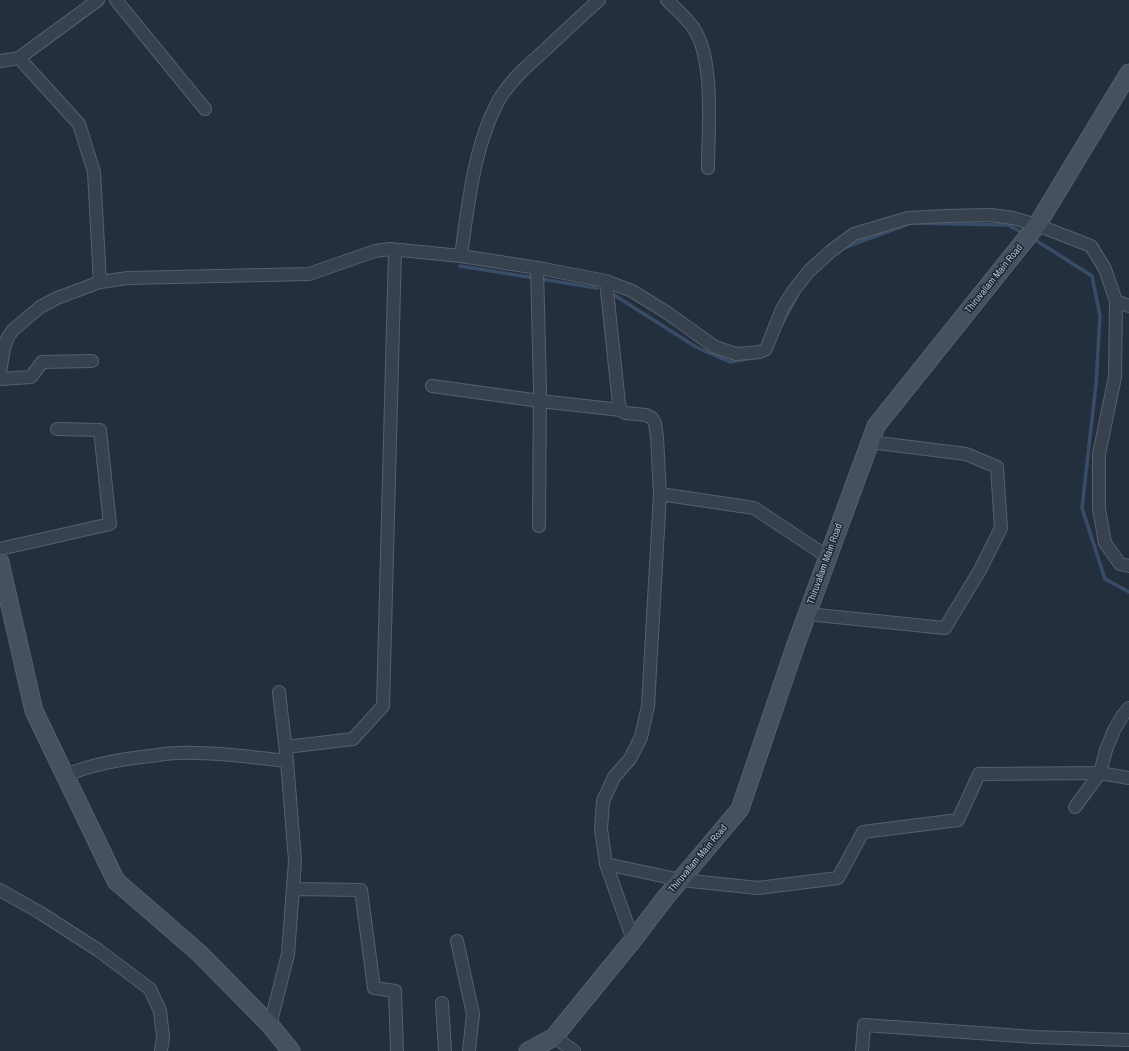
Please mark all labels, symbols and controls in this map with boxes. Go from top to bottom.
street label: Thiruvallam Main Road [963,242,1025,316]
street label: Thiruvallam Main Road [805,522,845,606]
street label: Thiruvallam Main Road [666,823,730,895]

